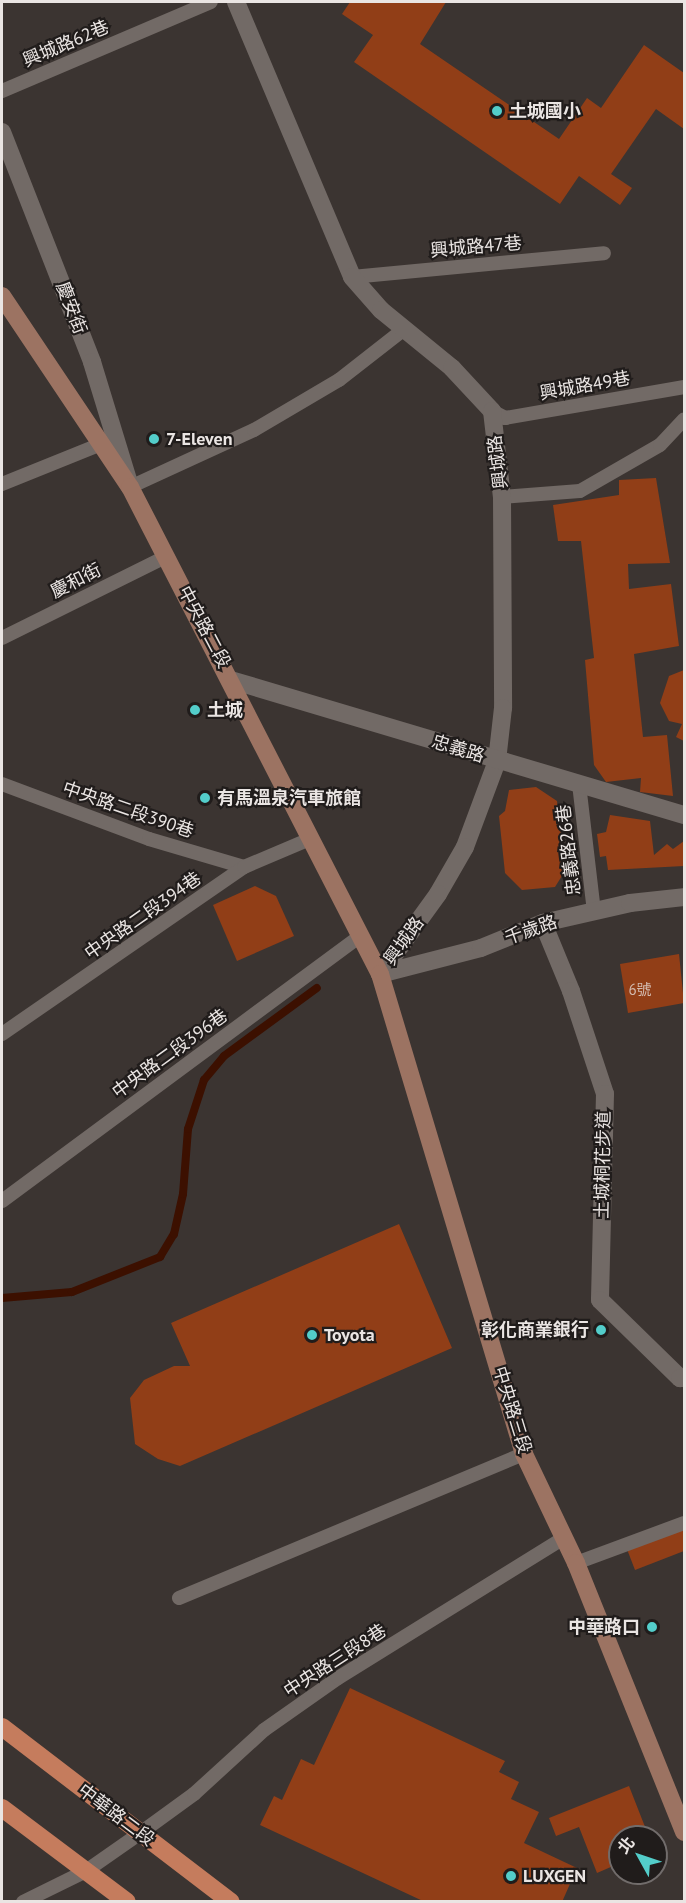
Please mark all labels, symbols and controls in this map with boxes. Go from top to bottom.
street label: 興城路62巷 [20,16,112,72]
place label: 土城國小 [509,100,581,122]
marker: 土城國小 [490,104,504,118]
street label: 興城路47巷 [429,232,523,262]
street label: 慶安街 [51,279,91,337]
street label: 興城路49巷 [538,367,632,405]
place label: 7-Eleven [166,428,233,450]
marker: 7-Eleven [147,432,161,446]
street label: 興城路 [484,434,512,490]
street label: 慶和街 [47,559,105,603]
street label: 中央路二段 [173,582,235,672]
place label: 土城 [207,699,243,721]
marker: 土城 [188,703,202,717]
street label: 忠義路 [429,731,487,767]
street label: 中央路二段390巷 [60,777,196,843]
place label: 有馬溫泉汽車旅館 [217,787,361,809]
marker: 有馬溫泉汽車旅館 [198,791,212,805]
street label: 忠義路26巷 [553,803,585,897]
street label: 中央路二段394巷 [81,868,205,964]
street label: 千歲路 [502,911,560,949]
street label: 興城路 [379,913,429,969]
house number: 6號 [628,981,652,999]
street label: 中央路二段396巷 [108,1005,232,1103]
street label: 土城桐花步道 [591,1111,615,1219]
place label: 彰化商業銀行 [481,1319,589,1341]
marker: 彰化商業銀行 [594,1323,608,1337]
place label: Toyota [324,1324,375,1346]
marker: Toyota [305,1328,319,1342]
street label: 中央路三段 [489,1364,535,1456]
place label: 中華路口 [568,1616,640,1638]
street label: 中央路三段8巷 [280,1620,390,1702]
marker: 中華路口 [645,1620,659,1634]
street label: 中華路二段 [74,1779,158,1851]
north arrow [608,1825,668,1885]
text: 北 [613,1832,639,1857]
place label: LUXGEN [523,1865,586,1887]
marker: LUXGEN [504,1869,518,1883]

